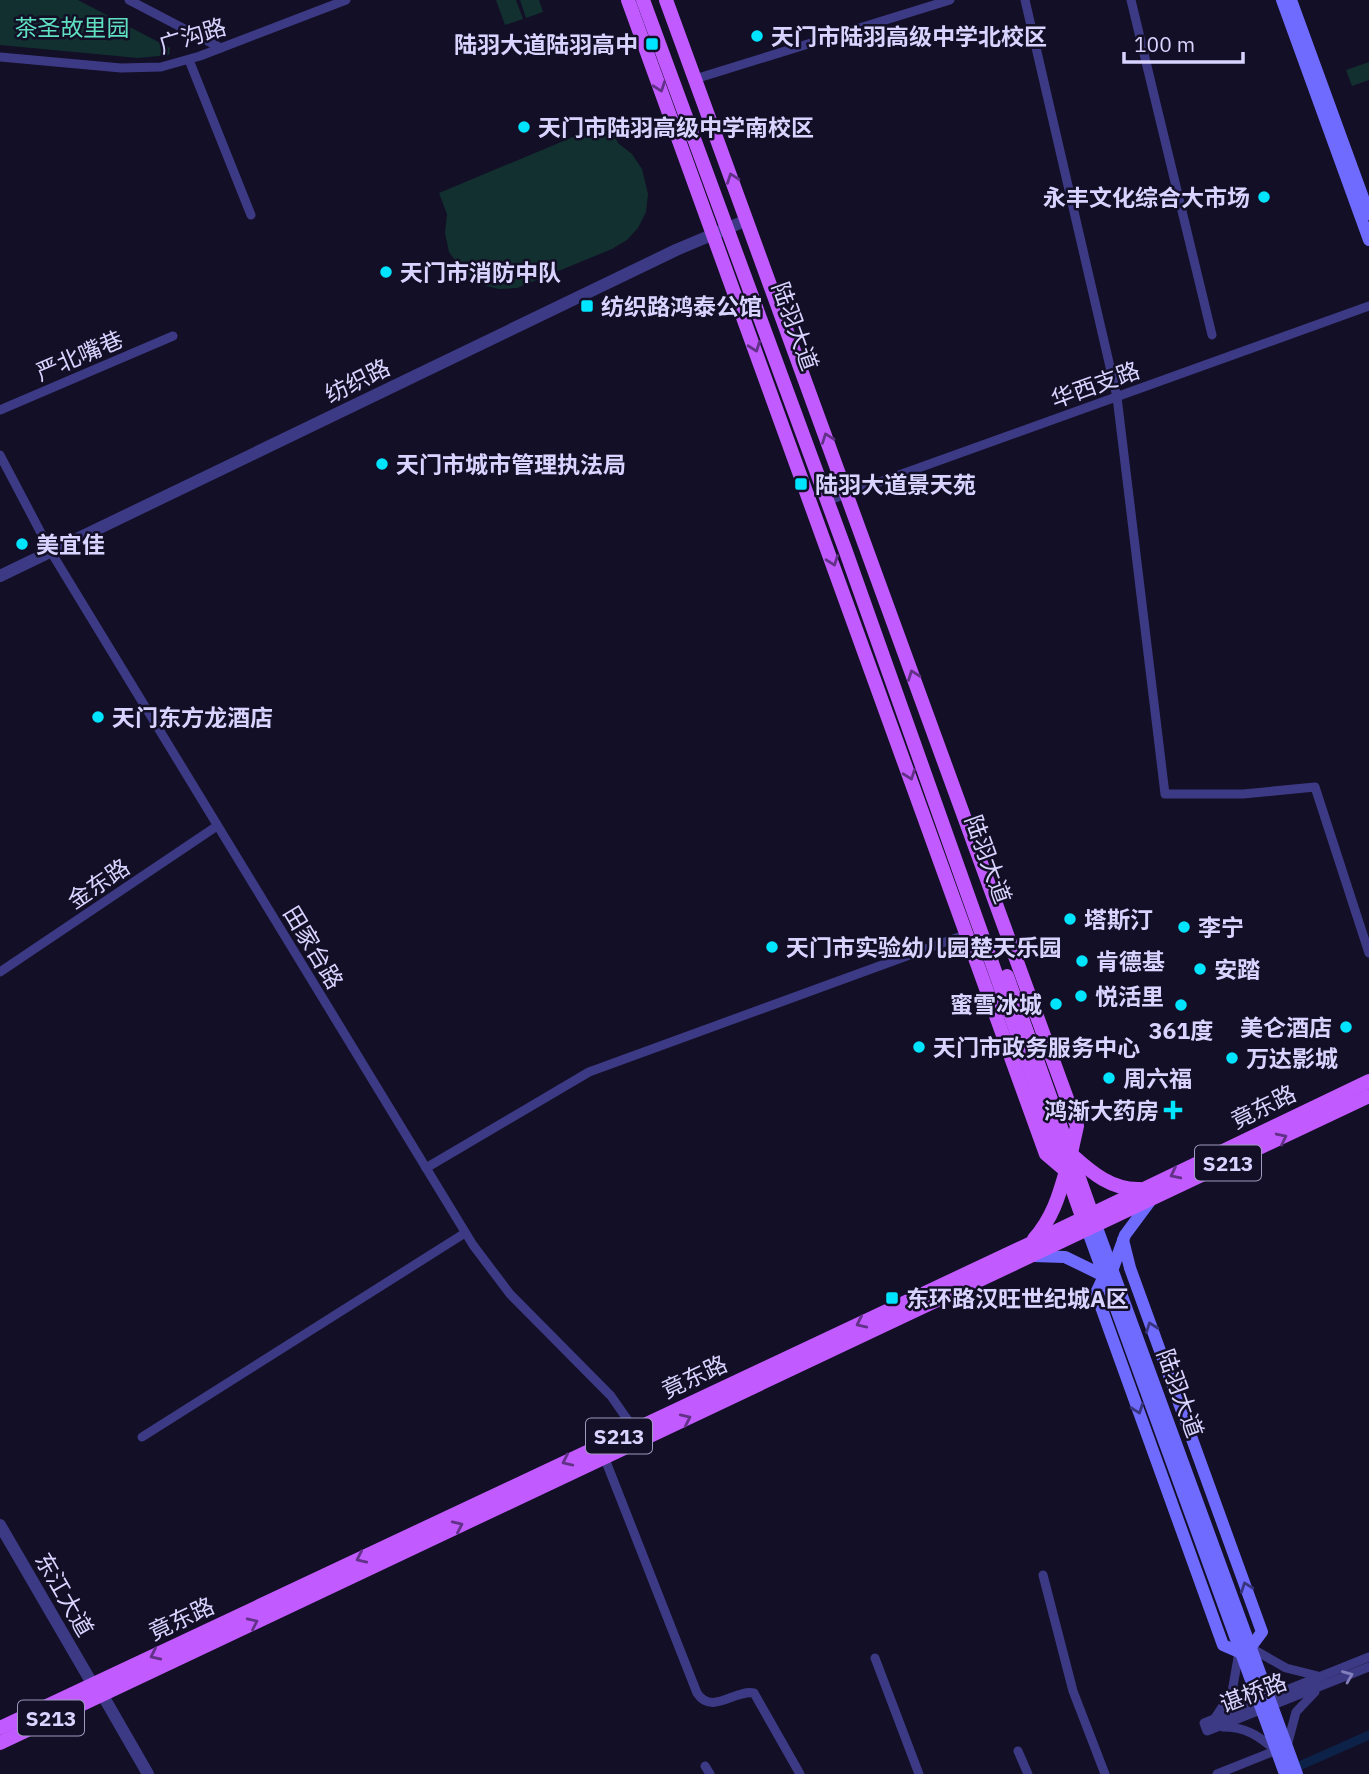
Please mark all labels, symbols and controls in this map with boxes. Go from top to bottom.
street label: 广沟路 [155,11,229,59]
park label: 茶圣故里园 [15,12,130,42]
place label: 天门市陆羽高级中学北校区 [771,21,1047,51]
scale bar [1124,21,1243,65]
marker: 天门市陆羽高级中学北校区 [749,28,765,44]
place label: 陆羽大道陆羽高中 [454,29,638,59]
text: 100 m [1134,30,1195,58]
marker: 陆羽大道陆羽高中 [644,36,660,52]
one-way arrow [652,81,666,93]
place label: 天门市陆羽高级中学南校区 [538,112,814,142]
marker: 天门市陆羽高级中学南校区 [516,119,532,135]
one-way arrow [726,173,740,185]
place label: 永丰文化综合大市场 [1043,182,1250,212]
marker: 永丰文化综合大市场 [1256,189,1272,205]
place label: 天门市消防中队 [400,257,561,287]
marker: 天门市消防中队 [378,264,394,280]
street label: 陆羽大道 [766,278,826,374]
place label: 纺织路鸿泰公馆 [601,291,762,321]
marker: 纺织路鸿泰公馆 [579,298,595,314]
street label: 严北嘴巷 [31,323,127,387]
one-way arrow [747,340,761,352]
street label: 纺织路 [319,351,395,409]
street label: 华西支路 [1047,354,1143,414]
one-way arrow [821,432,835,444]
place label: 天门市城市管理执法局 [396,449,626,479]
marker: 天门市城市管理执法局 [374,456,390,472]
place label: 陆羽大道景天苑 [815,469,976,499]
marker: 陆羽大道景天苑 [793,476,809,492]
place label: 美宜佳 [36,529,105,559]
marker: 美宜佳 [14,536,30,552]
one-way arrow [824,554,838,566]
one-way arrow [907,669,921,681]
place label: 天门东方龙酒店 [112,702,273,732]
marker: 天门东方龙酒店 [90,709,106,725]
one-way arrow [901,768,915,780]
street label: 陆羽大道 [959,811,1019,907]
street label: 金东路 [61,851,135,915]
street label: 田家台路 [277,900,351,994]
place label: 塔斯汀 [1084,904,1153,934]
marker: 塔斯汀 [1062,911,1078,927]
place label: 李宁 [1198,912,1244,942]
marker: 李宁 [1176,919,1192,935]
place label: 天门市实验幼儿园楚天乐园 [786,932,1062,962]
marker: 天门市实验幼儿园楚天乐园 [764,939,780,955]
place label: 肯德基 [1096,946,1165,976]
marker: 肯德基 [1074,953,1090,969]
place label: 安踏 [1214,954,1261,984]
marker: 安踏 [1192,961,1208,977]
place label: 悦活里 [1095,981,1164,1011]
marker: 悦活里 [1073,988,1089,1004]
place label: 蜜雪冰城 [950,989,1042,1019]
marker: 蜜雪冰城 [1048,996,1064,1012]
marker: 361度 [1173,997,1189,1013]
place label: 美仑酒店 [1240,1012,1332,1042]
place label: 361度 [1149,1015,1213,1045]
marker: 美仑酒店 [1338,1019,1354,1035]
place label: 天门市政务服务中心 [933,1032,1140,1062]
marker: 天门市政务服务中心 [911,1039,927,1055]
place label: 万达影城 [1246,1043,1338,1073]
marker: 万达影城 [1224,1050,1240,1066]
place label: 周六福 [1123,1063,1192,1093]
marker: 周六福 [1101,1070,1117,1086]
street label: 竟东路 [1225,1077,1301,1135]
place label: 鸿渐大药房 [1044,1095,1159,1125]
marker: 鸿渐大药房 [1165,1102,1181,1118]
one-way arrow [1275,1132,1287,1146]
road number: S213 [1195,1146,1261,1180]
one-way arrow [1170,1166,1182,1180]
place label: 东环路汉旺世纪城A区 [906,1283,1129,1313]
marker: 东环路汉旺世纪城A区 [884,1290,900,1306]
one-way arrow [856,1314,869,1328]
one-way arrow [1145,1321,1159,1333]
street label: 陆羽大道 [1151,1345,1211,1441]
street label: 竟东路 [656,1348,732,1404]
one-way arrow [1130,1402,1144,1414]
one-way arrow [679,1413,691,1427]
road number: S213 [586,1418,652,1454]
one-way arrow [562,1453,574,1467]
one-way arrow [451,1520,464,1534]
street label: 东江大道 [29,1547,101,1641]
one-way arrow [356,1549,368,1563]
one-way arrow [1240,1581,1254,1593]
street label: 竟东路 [143,1590,219,1646]
one-way arrow [245,1617,258,1631]
one-way arrow [150,1647,162,1661]
street label: 谌桥路 [1215,1666,1291,1718]
one-way arrow [1341,1670,1353,1684]
road number: S213 [18,1700,84,1736]

